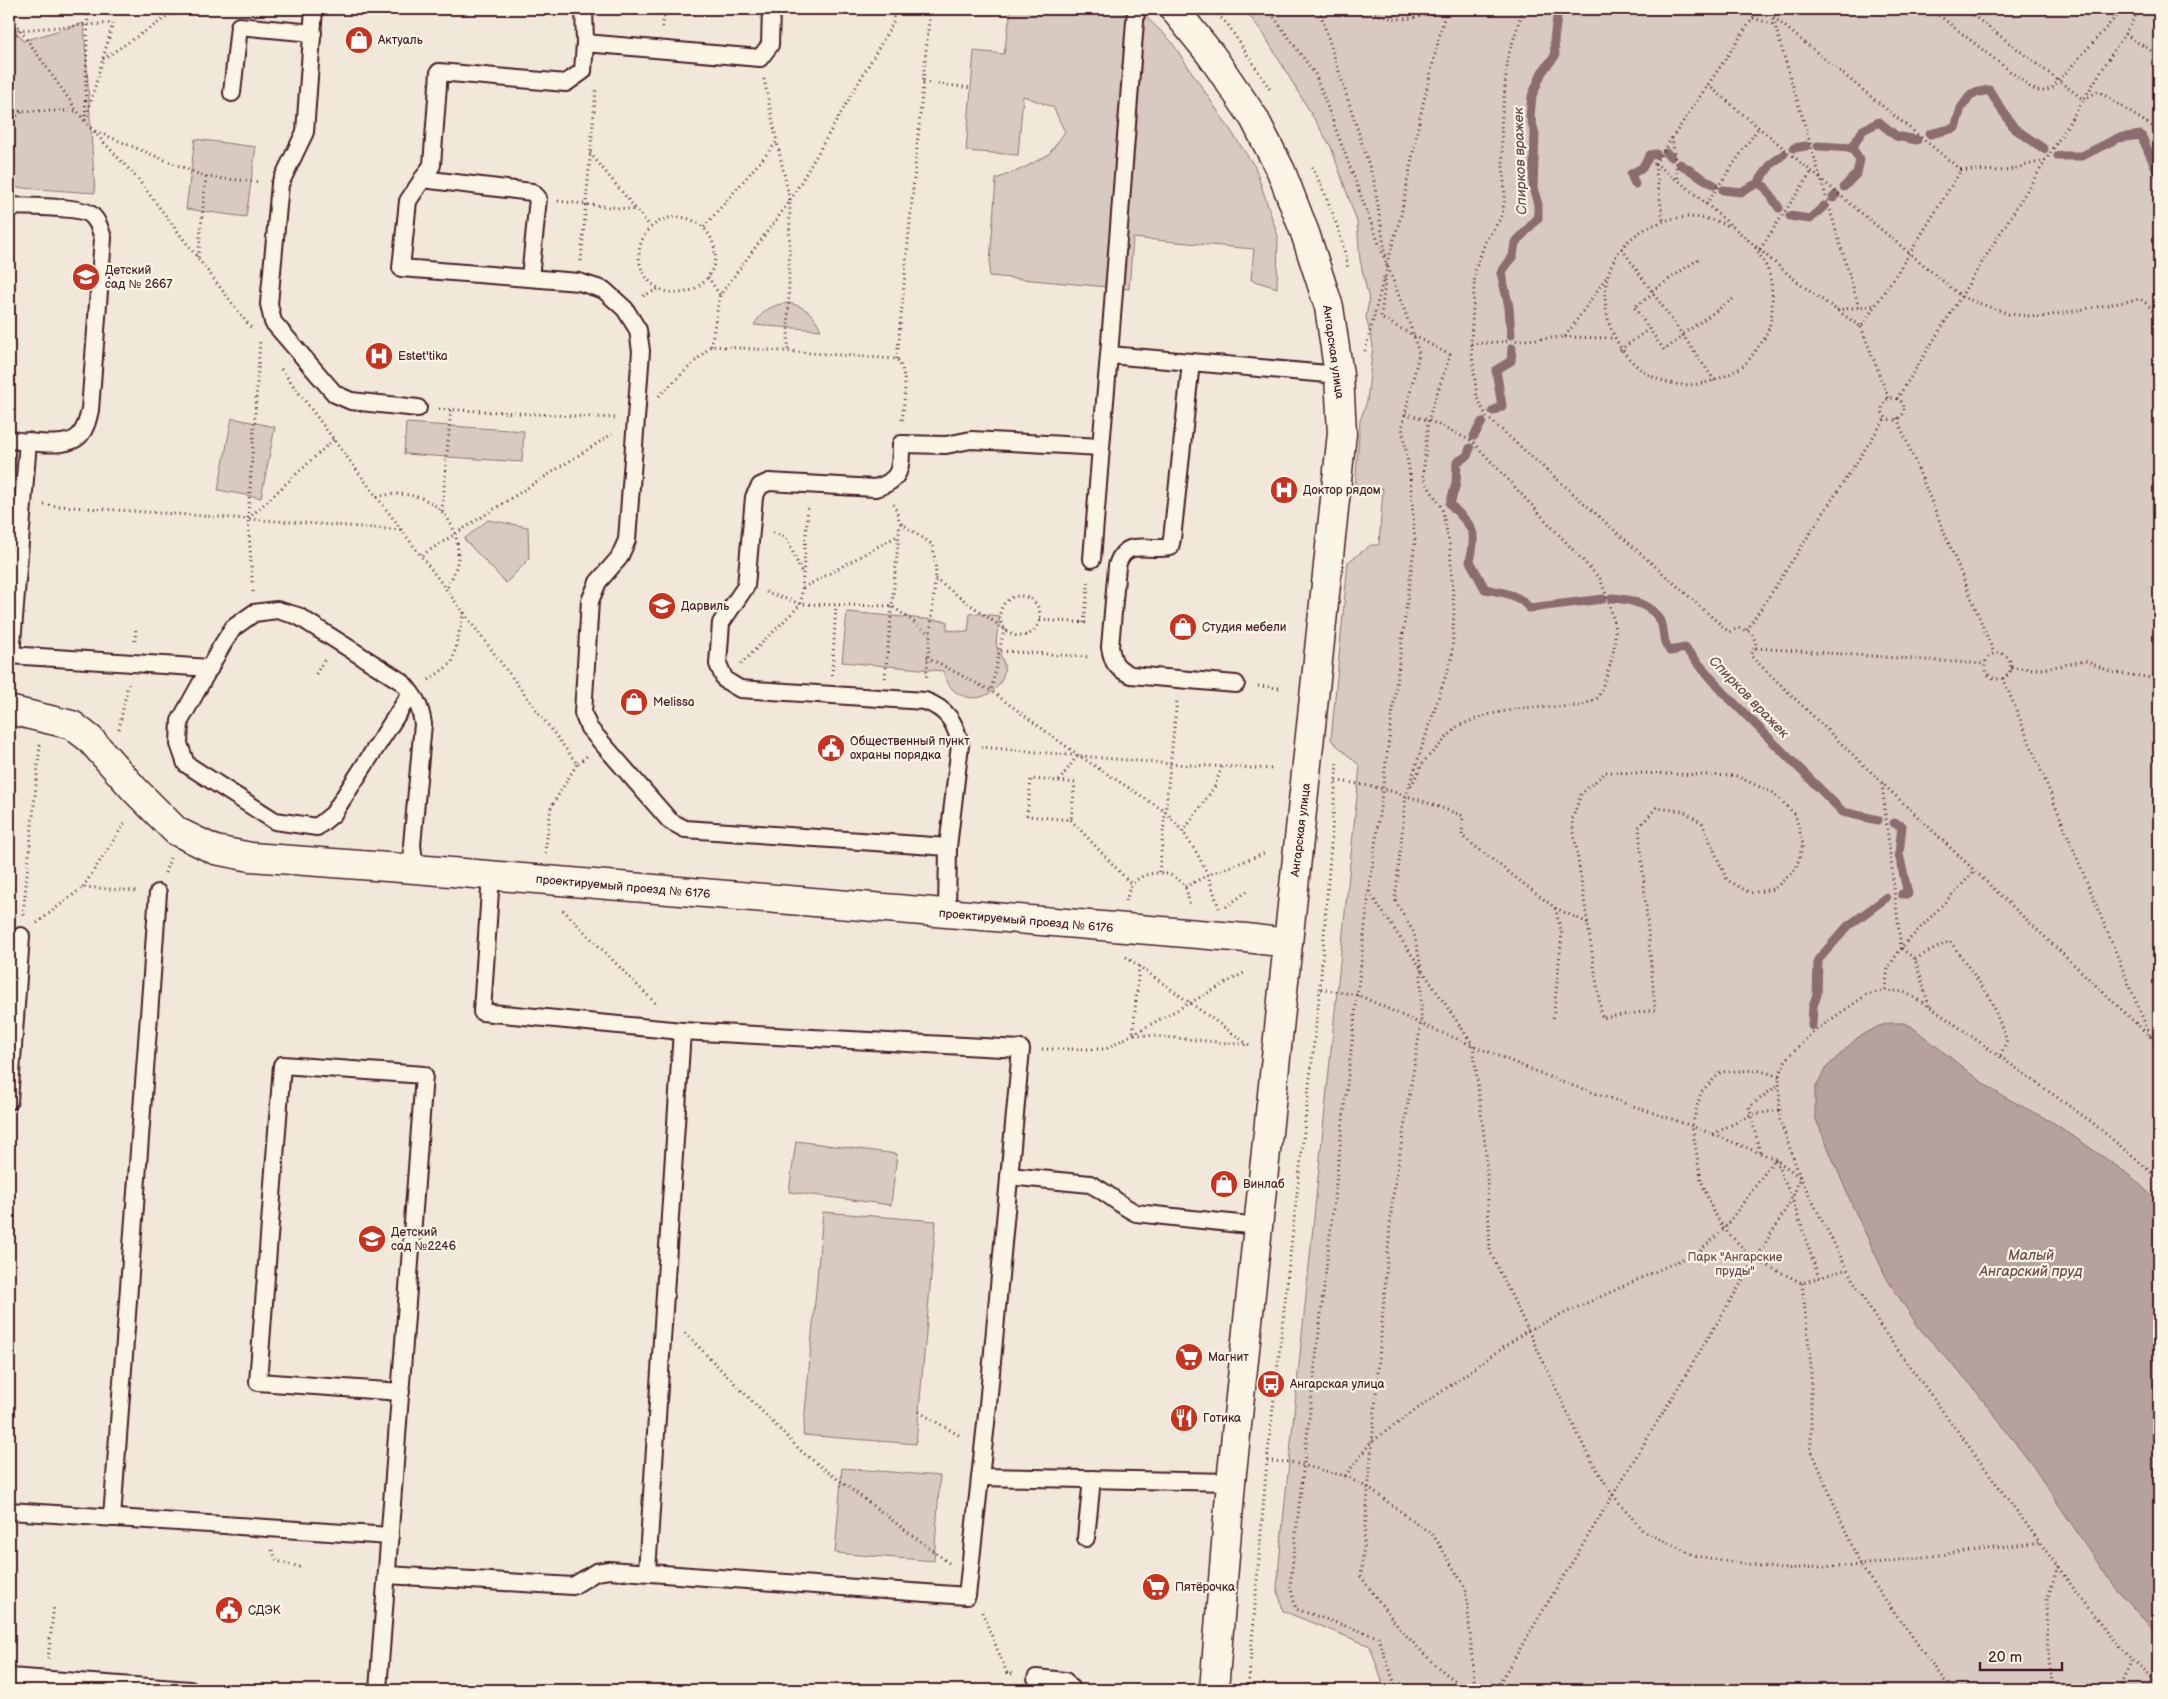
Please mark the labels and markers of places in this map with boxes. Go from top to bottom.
shop icon: Актуаль [344,25,374,55]
place label: Актуаль [377,33,423,48]
school or university icon: Детский сад № 2667 [71,262,101,292]
place label: Детский сад № 2667 [105,263,172,292]
hospital icon: Estet'tika [364,341,394,371]
place label: Estet'tika [398,349,448,364]
hospital icon: Доктор рядом [1269,475,1299,505]
place label: Доктор рядом [1303,483,1381,498]
school or university icon: Дарвиль [647,591,677,621]
place label: Дарвиль [681,599,729,614]
shop icon: Студия мебели [1168,612,1198,642]
place label: Студия мебели [1202,620,1287,635]
shop icon: Melissa [619,687,649,717]
place label: Melissa [653,695,695,710]
public building icon: Общественный пункт охраны порядка [816,733,846,763]
place label: Общественный пункт охраны порядка [850,734,970,763]
shop icon: Винлаб [1209,1169,1239,1199]
place label: Винлаб [1243,1177,1285,1192]
school or university icon: Детский сад №2246 [357,1224,387,1254]
place label: Детский сад №2246 [391,1225,456,1254]
supermarket icon: Магнит [1174,1342,1204,1372]
place label: Магнит [1208,1350,1249,1365]
bus stop icon: Ангарская улица [1256,1369,1286,1399]
place label: Ангарская улица [1289,1377,1385,1392]
restaurant icon: Готика [1169,1403,1199,1433]
place label: Готика [1203,1411,1241,1426]
supermarket icon: Пятёрочка [1141,1572,1171,1602]
place label: Пятёрочка [1175,1580,1235,1595]
public building icon: СДЭК [214,1595,244,1625]
place label: СДЭК [248,1603,281,1618]

